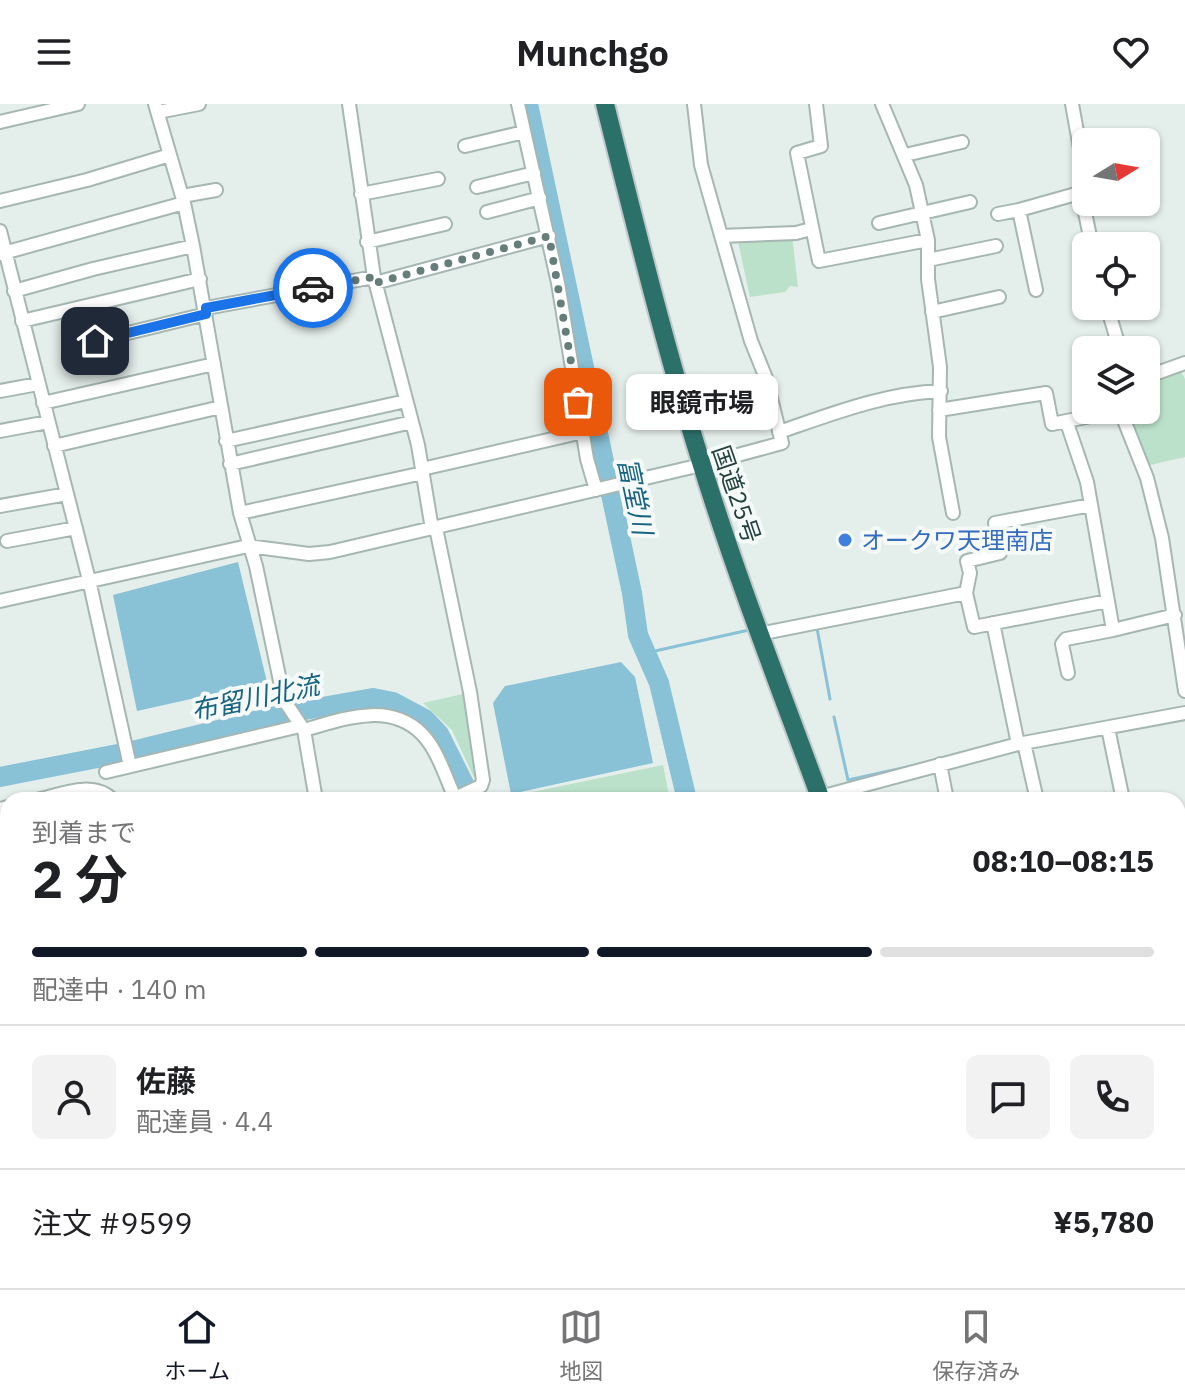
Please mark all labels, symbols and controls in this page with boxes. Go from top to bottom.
text: Munchgo [516,29,669,76]
icon: menu [32,30,76,74]
icon: heart [1109,30,1153,74]
north arrow [1072,128,1160,216]
map controls [1072,128,1160,424]
button: locate [1072,232,1160,320]
courier [273,248,353,328]
icon: car [291,266,335,310]
pin [61,307,129,375]
icon: home [73,319,117,363]
button: layers [1072,336,1160,424]
pin [544,368,612,436]
callout: 眼鏡市場 [626,374,778,430]
icon: bag [556,380,600,424]
text: 眼鏡市場 [650,385,754,419]
street label: 国道25号 [705,441,769,547]
water label: 富堂川 [611,454,661,541]
place label: オークワ天理南店 [861,524,1053,556]
marker: オークワ天理南店 [836,531,854,549]
water label: 布留川北流 [188,666,326,727]
text: 到着まで [32,815,136,849]
text: 08:10–08:15 [973,841,1154,880]
text: 2 分 [32,845,127,912]
text: 配達中 · 140 m [32,972,206,1006]
button: person [32,1055,116,1139]
button: chat [966,1055,1050,1139]
button: phone [1070,1055,1154,1139]
text: 佐藤 [136,1061,196,1100]
text: 配達員 · 4.4 [136,1104,273,1138]
text: ¥5,780 [1053,1202,1154,1241]
text: 注文 #9599 [32,1203,192,1242]
tab: ホーム [165,1305,230,1385]
tab: 地図 [559,1305,603,1385]
tab: 保存済み [932,1305,1020,1385]

